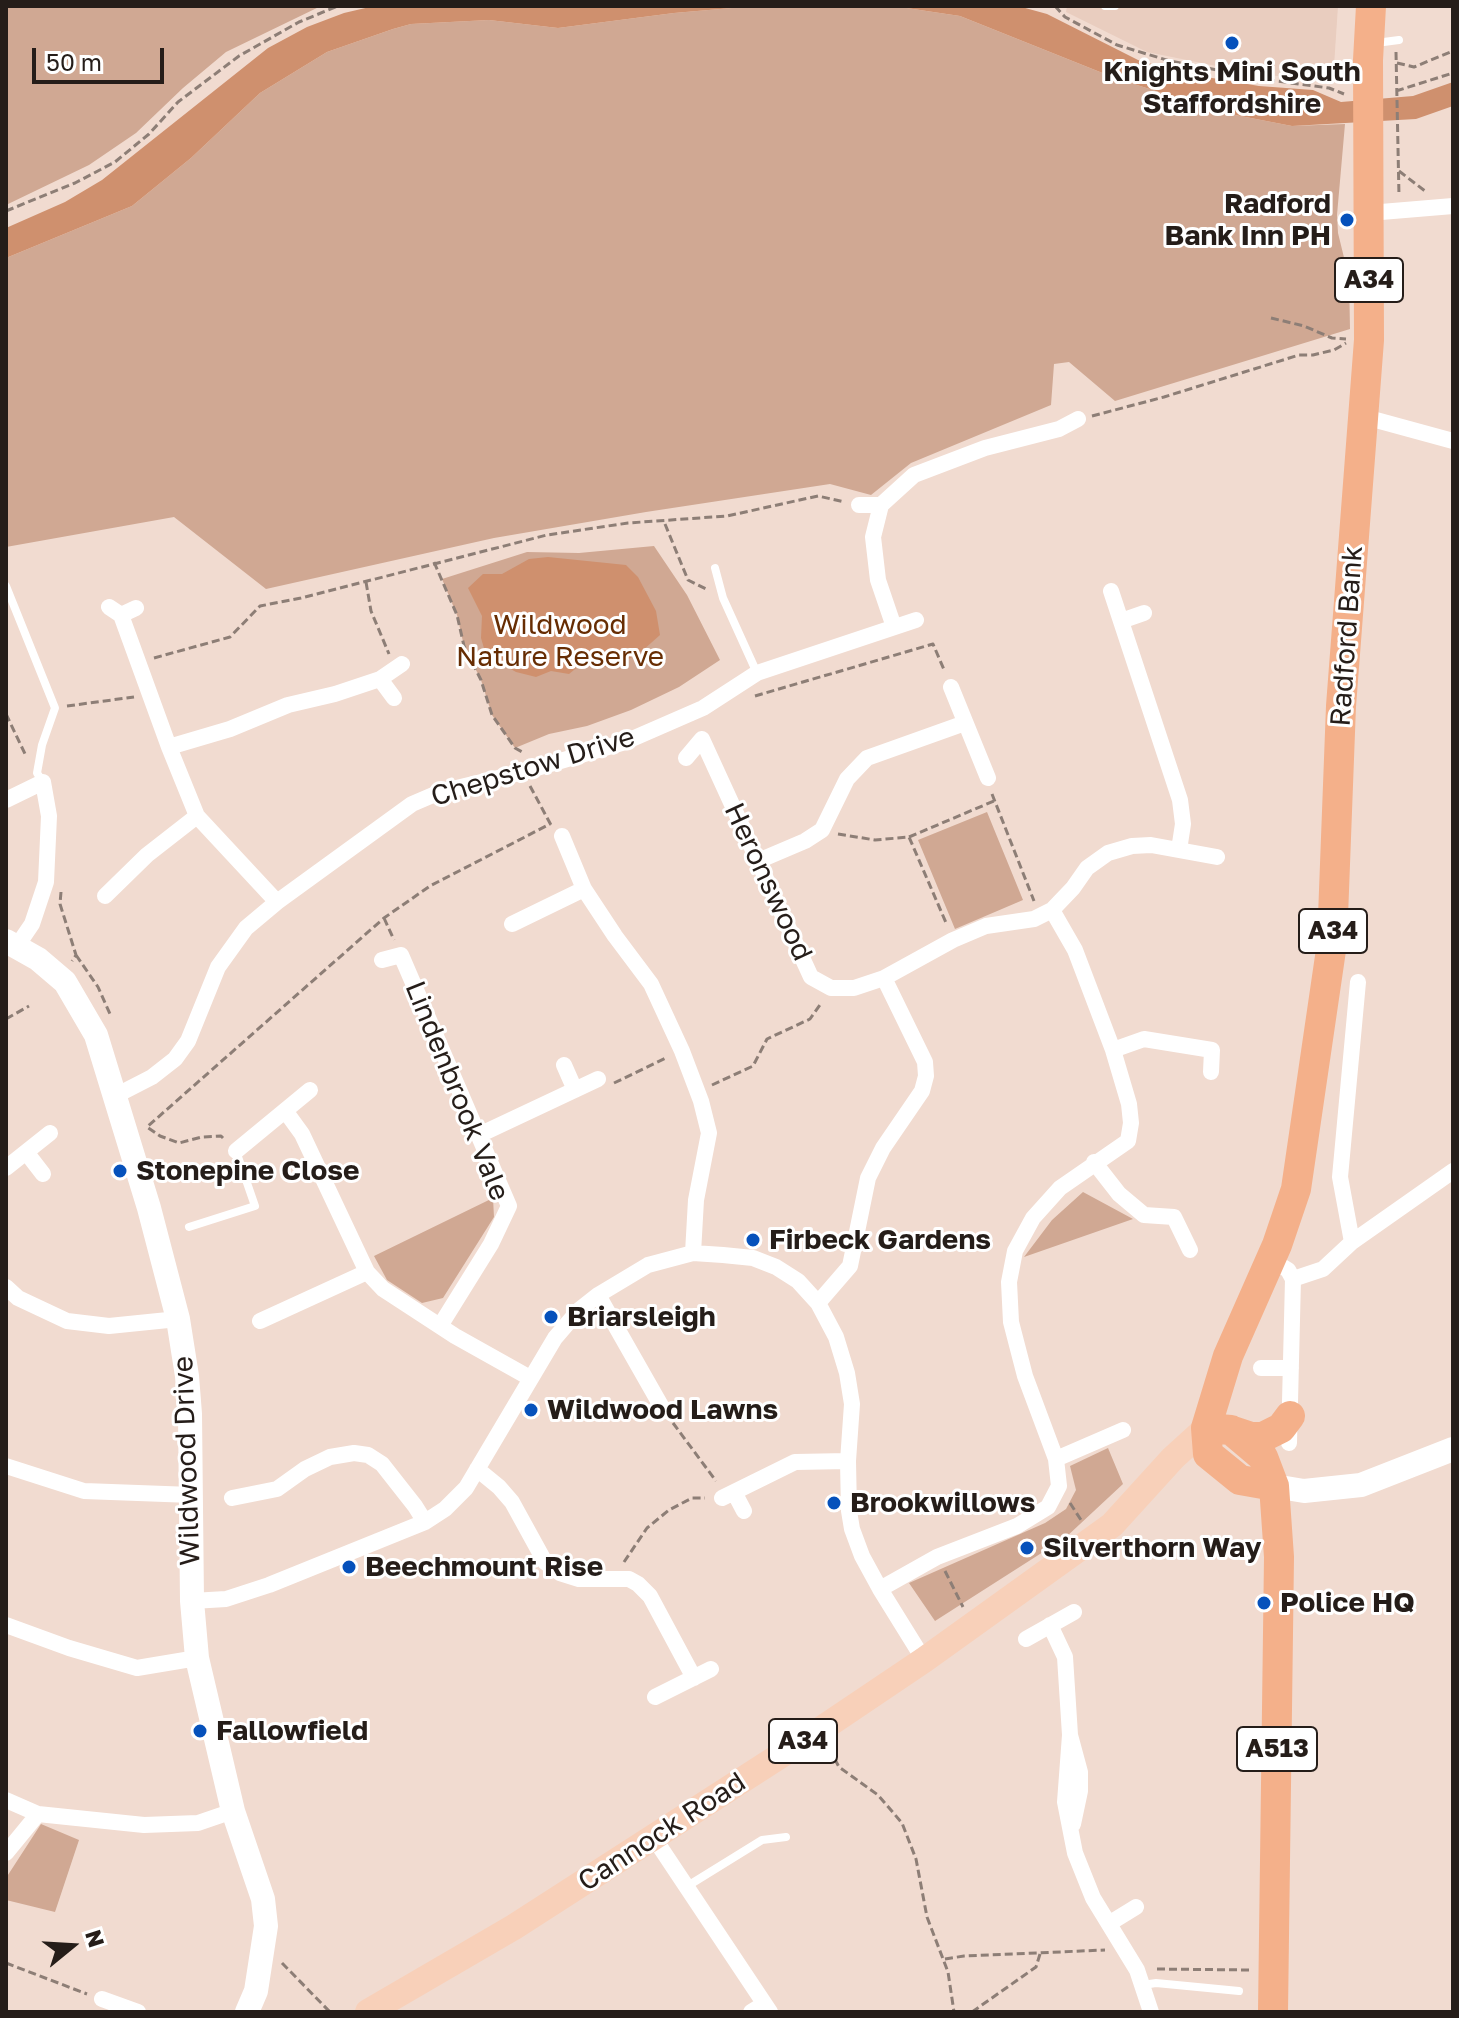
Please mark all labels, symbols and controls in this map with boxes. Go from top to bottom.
scale bar [36,32,168,82]
marker: Knights Mini South Staffordshire [1223,34,1241,52]
text: 50 m [46,47,102,76]
place label: Knights Mini South Staffordshire [1103,55,1361,121]
place label: Radford Bank Inn PH [1164,187,1331,253]
marker: Radford Bank Inn PH [1338,211,1356,229]
road number: A34 [1335,258,1403,302]
street label: Radford Bank [1324,545,1370,727]
park label: Wildwood Nature Reserve [456,608,664,674]
street label: Chepstow Drive [427,720,639,814]
street label: Heronswood [717,798,819,966]
road number: A34 [1299,909,1367,953]
street label: Lindenbrook Vale [398,976,516,1206]
place label: Stonepine Close [136,1154,359,1188]
marker: Stonepine Close [111,1162,129,1180]
place label: Firbeck Gardens [769,1223,991,1257]
marker: Firbeck Gardens [744,1231,762,1249]
place label: Briarsleigh [567,1300,716,1334]
marker: Briarsleigh [542,1308,560,1326]
street label: Wildwood Drive [167,1356,207,1566]
place label: Wildwood Lawns [547,1393,778,1427]
marker: Wildwood Lawns [522,1401,540,1419]
place label: Brookwillows [850,1486,1035,1520]
marker: Brookwillows [825,1494,843,1512]
place label: Silverthorn Way [1043,1531,1261,1565]
marker: Silverthorn Way [1018,1539,1036,1557]
place label: Beechmount Rise [365,1550,603,1584]
marker: Beechmount Rise [340,1558,358,1576]
place label: Police HQ [1280,1586,1415,1620]
marker: Police HQ [1255,1594,1273,1612]
place label: Fallowfield [216,1714,368,1748]
road number: A34 [769,1719,837,1763]
marker: Fallowfield [191,1722,209,1740]
road number: A513 [1237,1727,1317,1771]
street label: Cannock Road [572,1765,752,1899]
north arrow [32,1906,112,1986]
text: N [80,1926,111,1951]

